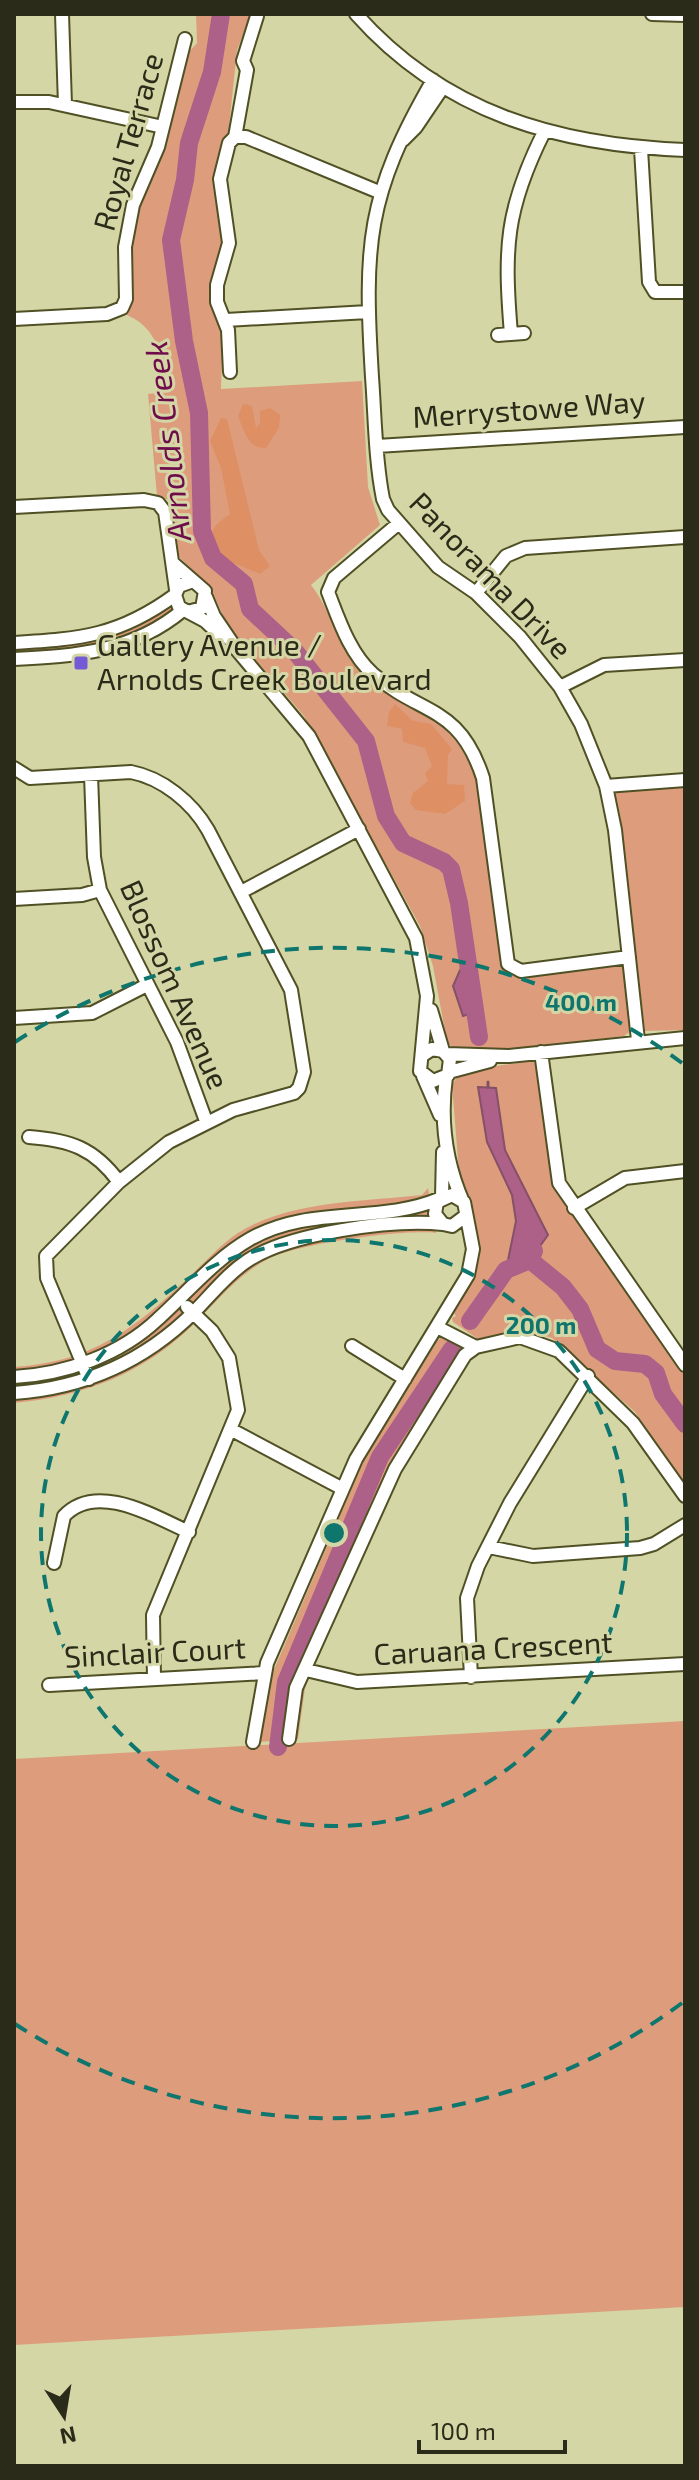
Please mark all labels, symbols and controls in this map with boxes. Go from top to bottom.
street label: Royal Terrace [85,49,170,234]
water label: Arnolds Creek [135,339,197,545]
street label: Merrystowe Way [411,382,647,434]
street label: Panorama Drive [403,484,580,665]
place label: Gallery Avenue / Arnolds Creek Boulevard [97,626,432,696]
marker: Gallery Avenue / Arnolds Creek Boulevard [72,654,90,672]
street label: Blossom Avenue [114,874,238,1094]
text: 400 m [545,987,617,1016]
text: 200 m [506,1310,576,1339]
centre of rings [320,1519,348,1547]
street label: Caruana Crescent [372,1623,613,1671]
street label: Sinclair Court [63,1628,247,1674]
north arrow [24,2376,104,2456]
scale bar [419,2404,565,2454]
text: 100 m [431,2416,496,2445]
text: N [58,2422,79,2451]

